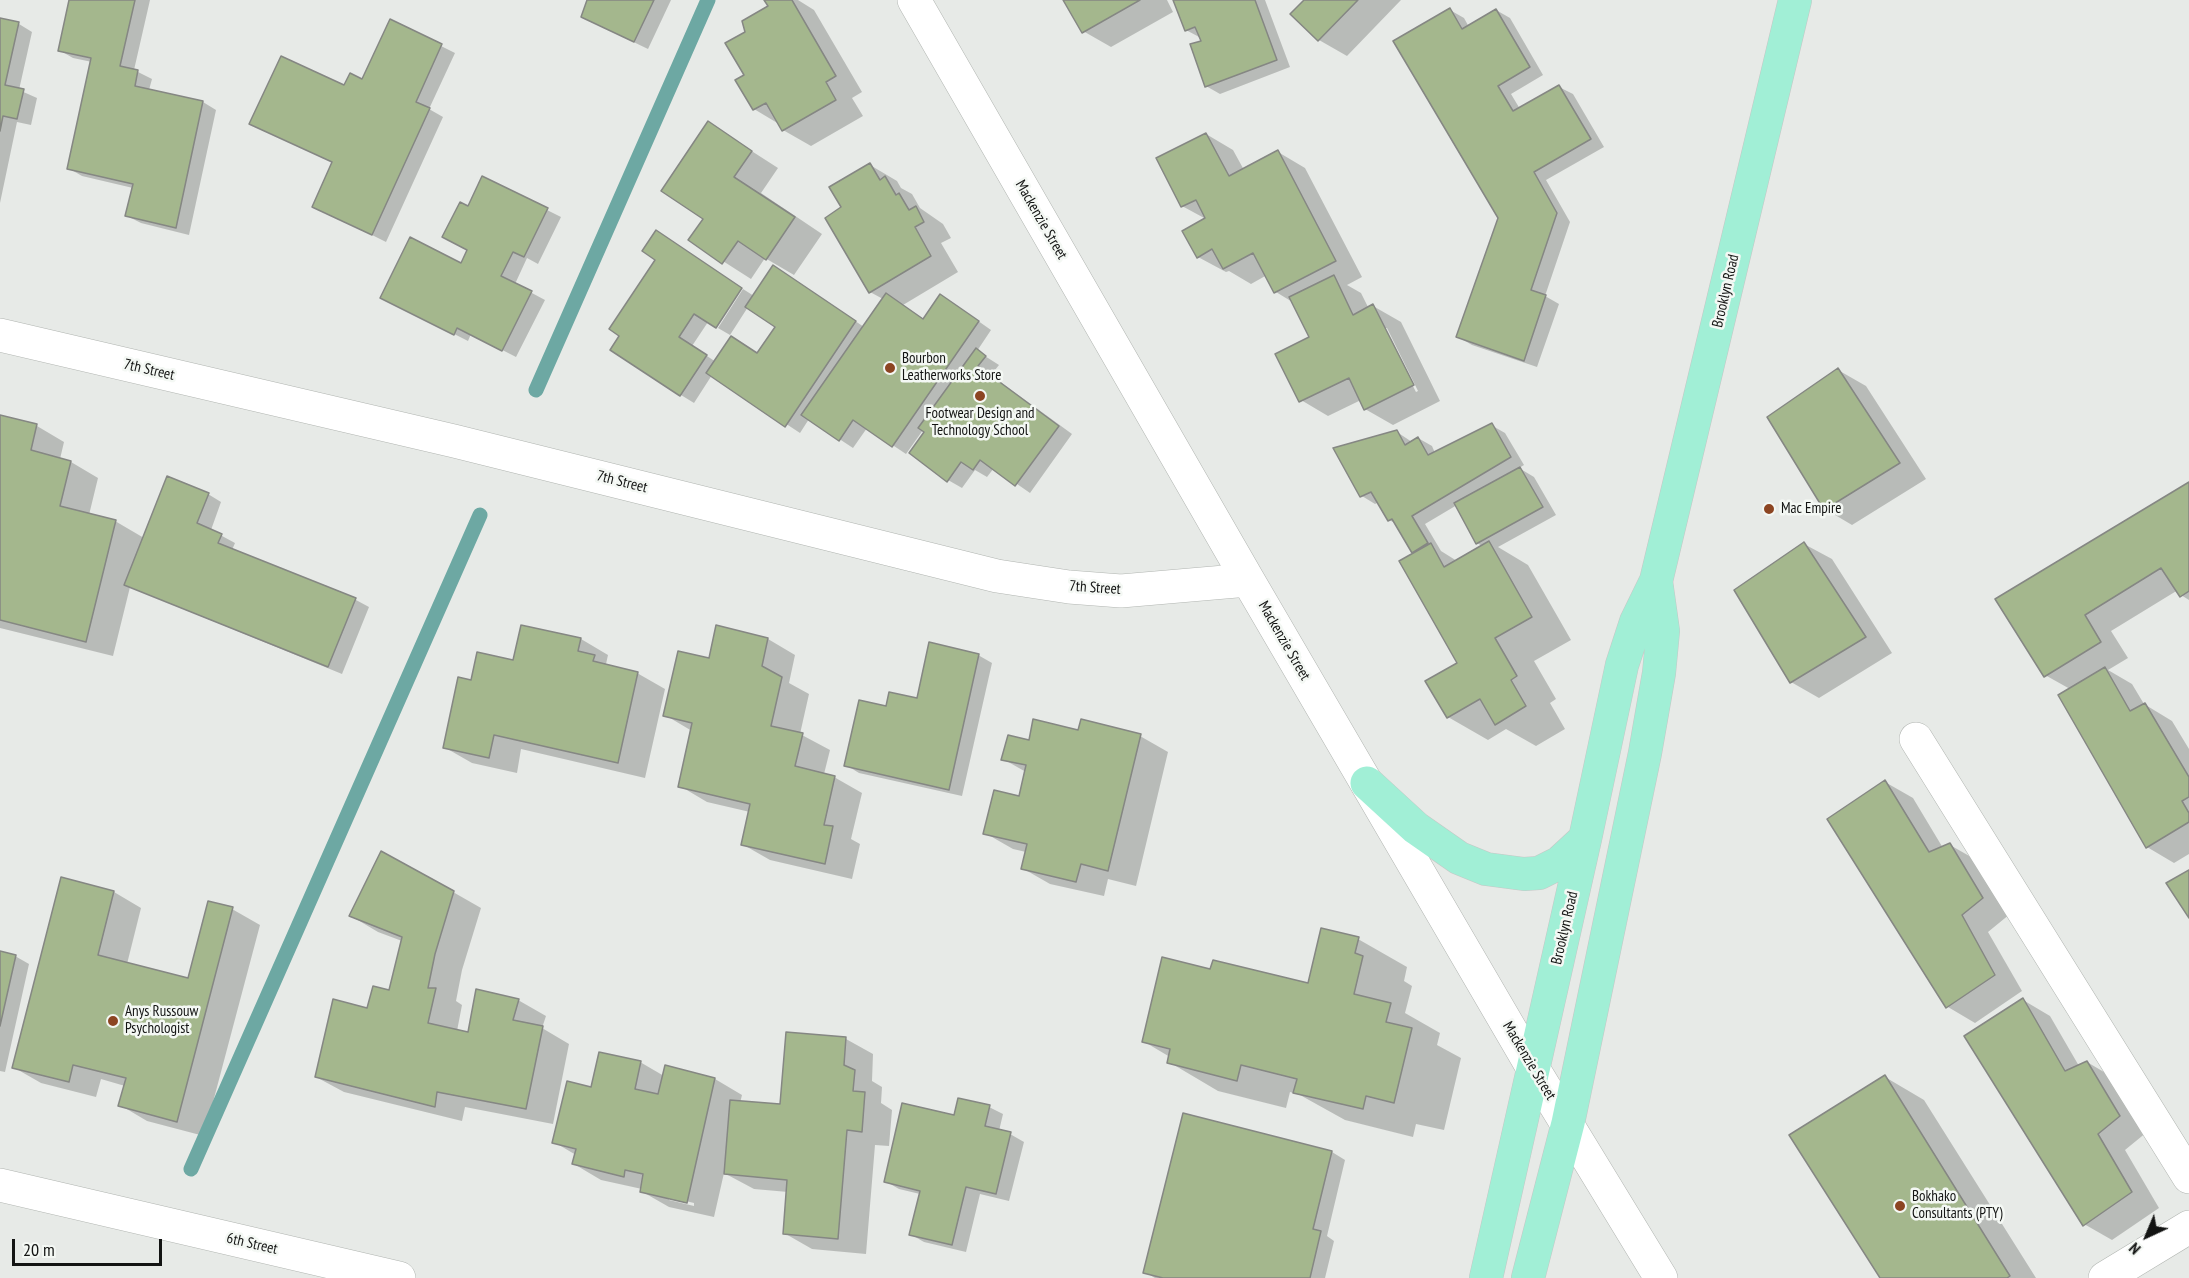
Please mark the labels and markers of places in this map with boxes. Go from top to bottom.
place label: Bourbon Leatherworks Store [902,350,1001,385]
marker: Bourbon Leatherworks Store [883,361,897,375]
marker: Footwear Design and Technology School [973,389,987,403]
place label: Footwear Design and Technology School [925,405,1035,440]
place label: Mac Empire [1781,500,1841,518]
marker: Mac Empire [1762,502,1776,516]
place label: Anys Russouw Psychologist [125,1003,198,1038]
marker: Anys Russouw Psychologist [106,1014,120,1028]
place label: Bokhako Consultants (PTY) [1912,1188,2002,1223]
marker: Bokhako Consultants (PTY) [1893,1199,1907,1213]

